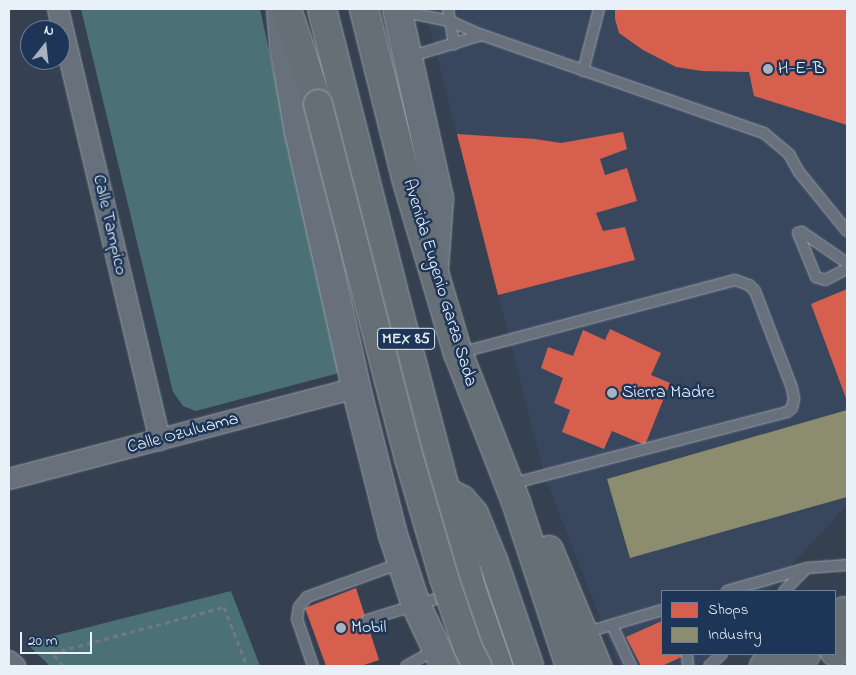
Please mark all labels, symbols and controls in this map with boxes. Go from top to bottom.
north arrow [20,20,70,70]
text: N [42,20,56,42]
place label: H-E-B [778,58,825,80]
marker: H-E-B [762,63,774,75]
street label: Calle Tampico [87,173,131,277]
street label: Avenida Eugenio Garza Sada [397,177,481,389]
road number: MEX 85 [376,326,436,352]
place label: Sierra Madre [622,382,715,404]
marker: Sierra Madre [606,387,618,399]
street label: Calle Ozuluama [125,409,241,459]
legend [661,590,836,655]
text: Shops [708,599,748,621]
place label: Mobil [351,617,387,639]
scale bar [22,622,95,654]
marker: Mobil [335,622,347,634]
text: Industry [708,624,762,646]
text: 20 m [28,630,57,652]

